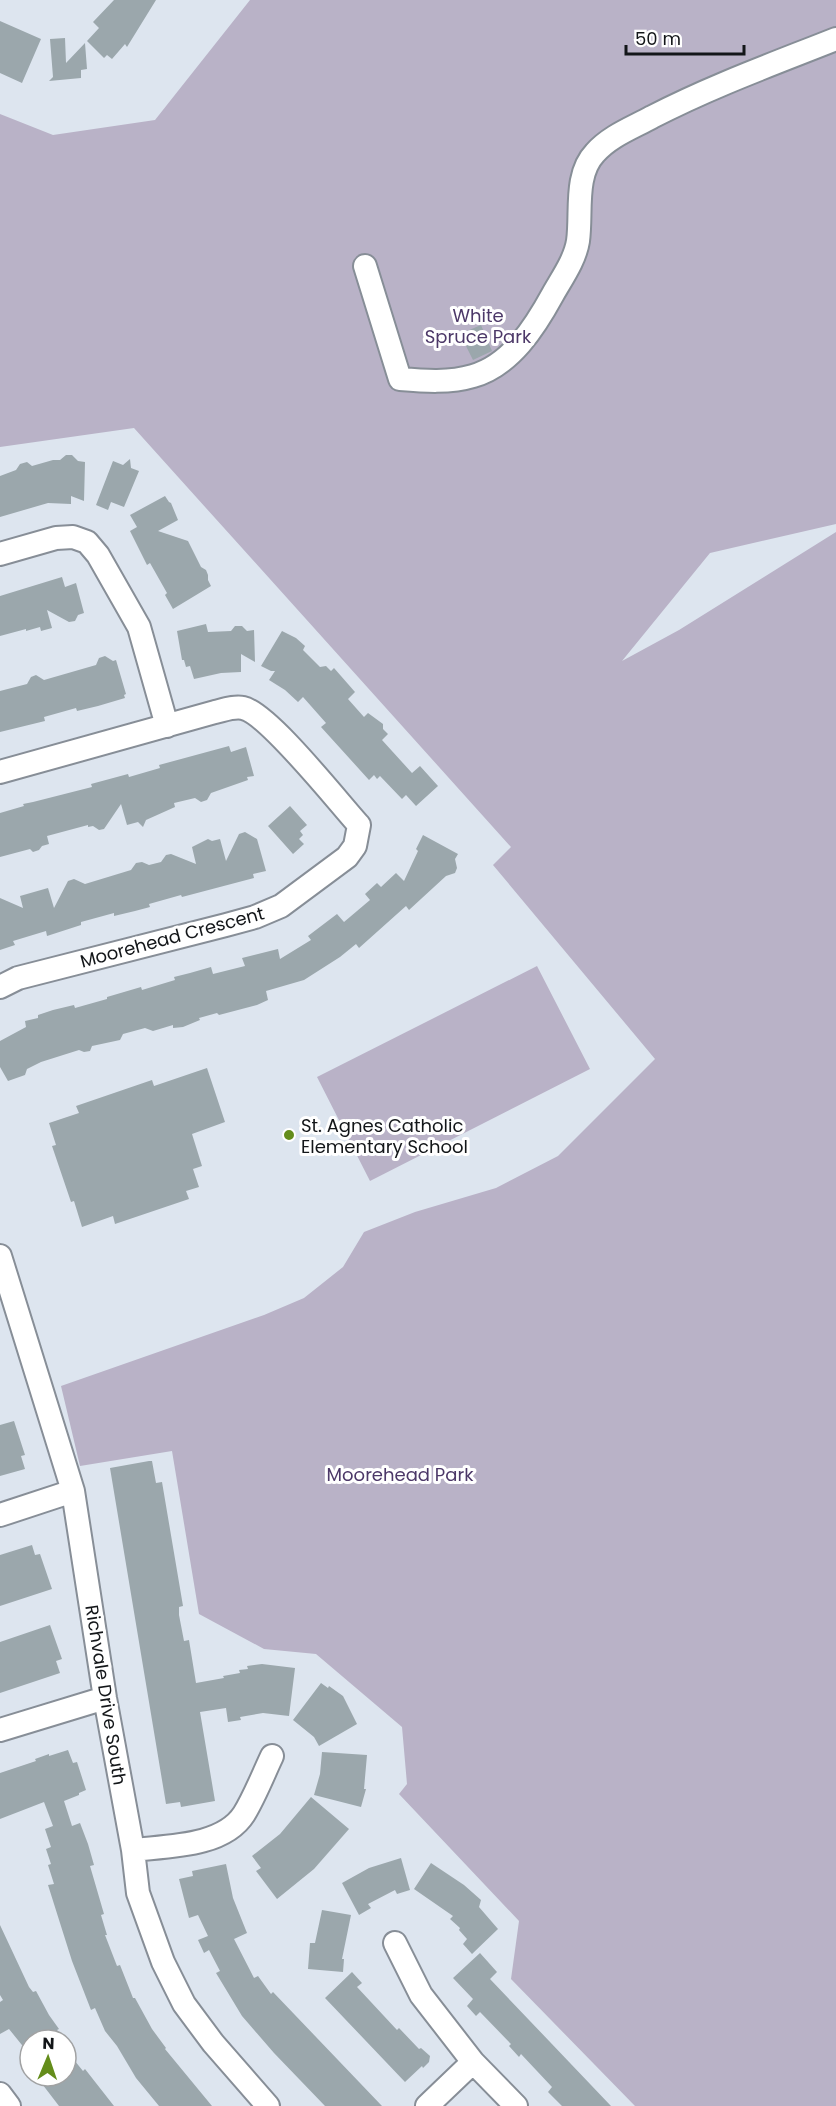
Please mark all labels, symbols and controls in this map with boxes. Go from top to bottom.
scale bar [626,18,744,56]
text: 50 m [635,26,681,51]
park label: White Spruce Park [425,303,532,349]
street label: Moorehead Crescent [77,900,267,974]
place label: St. Agnes Catholic Elementary School [301,1113,468,1159]
marker: St. Agnes Catholic Elementary School [282,1128,296,1142]
park label: Moorehead Park [327,1462,474,1487]
street label: Richvale Drive South [79,1603,133,1787]
north arrow [18,2028,78,2088]
text: N [42,2032,55,2055]

